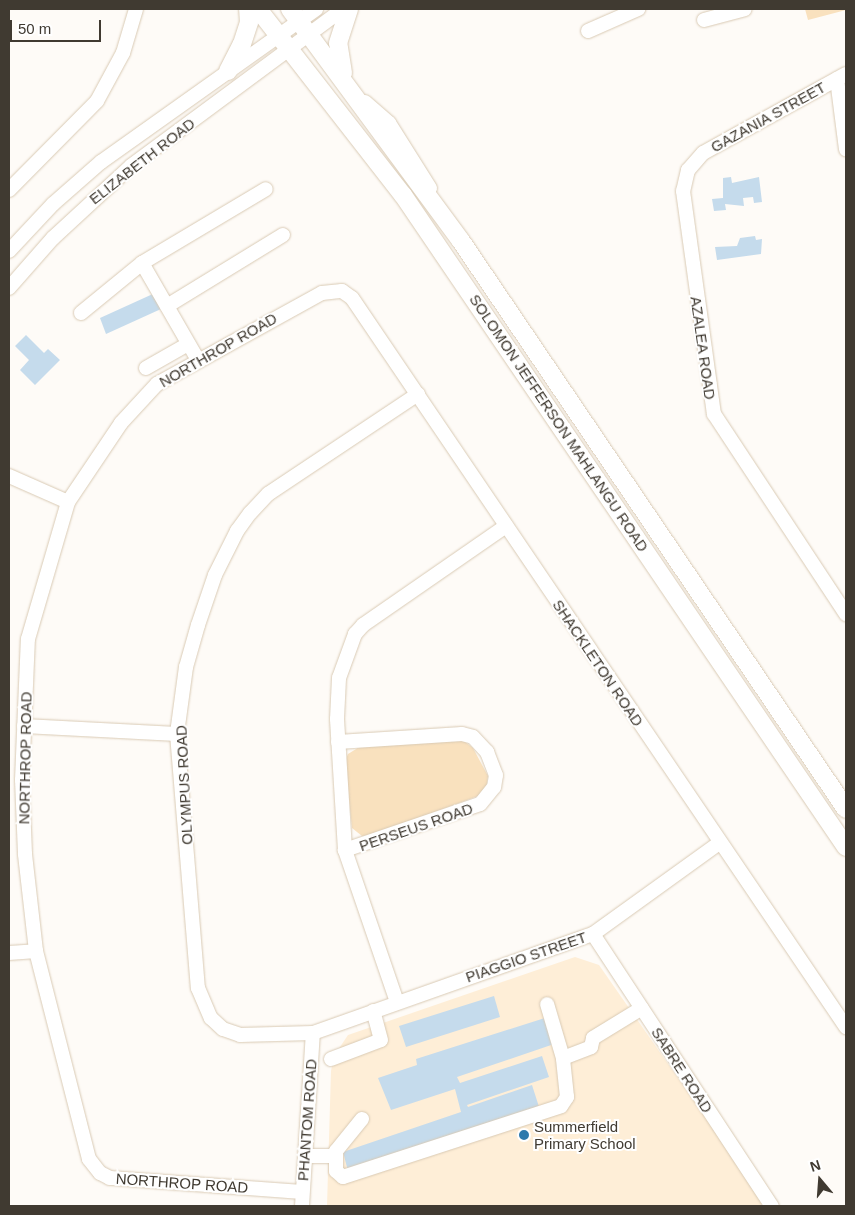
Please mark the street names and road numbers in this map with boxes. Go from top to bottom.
street label: GAZANIA STREET [707,78,829,156]
street label: ELIZABETH ROAD [86,114,198,208]
street label: SOLOMON JEFFERSON MAHLANGU ROAD [466,291,652,555]
street label: AZALEA ROAD [687,295,719,401]
street label: NORTHROP ROAD [156,309,280,391]
street label: SHACKLETON ROAD [549,596,647,730]
street label: NORTHROP ROAD [15,691,35,825]
street label: OLYMPUS ROAD [172,725,196,845]
street label: PERSEUS ROAD [357,799,475,855]
street label: PIAGGIO STREET [463,928,589,986]
street label: SABRE ROAD [648,1024,716,1116]
street label: PHANTOM ROAD [294,1058,320,1182]
street label: NORTHROP ROAD [115,1169,249,1197]

